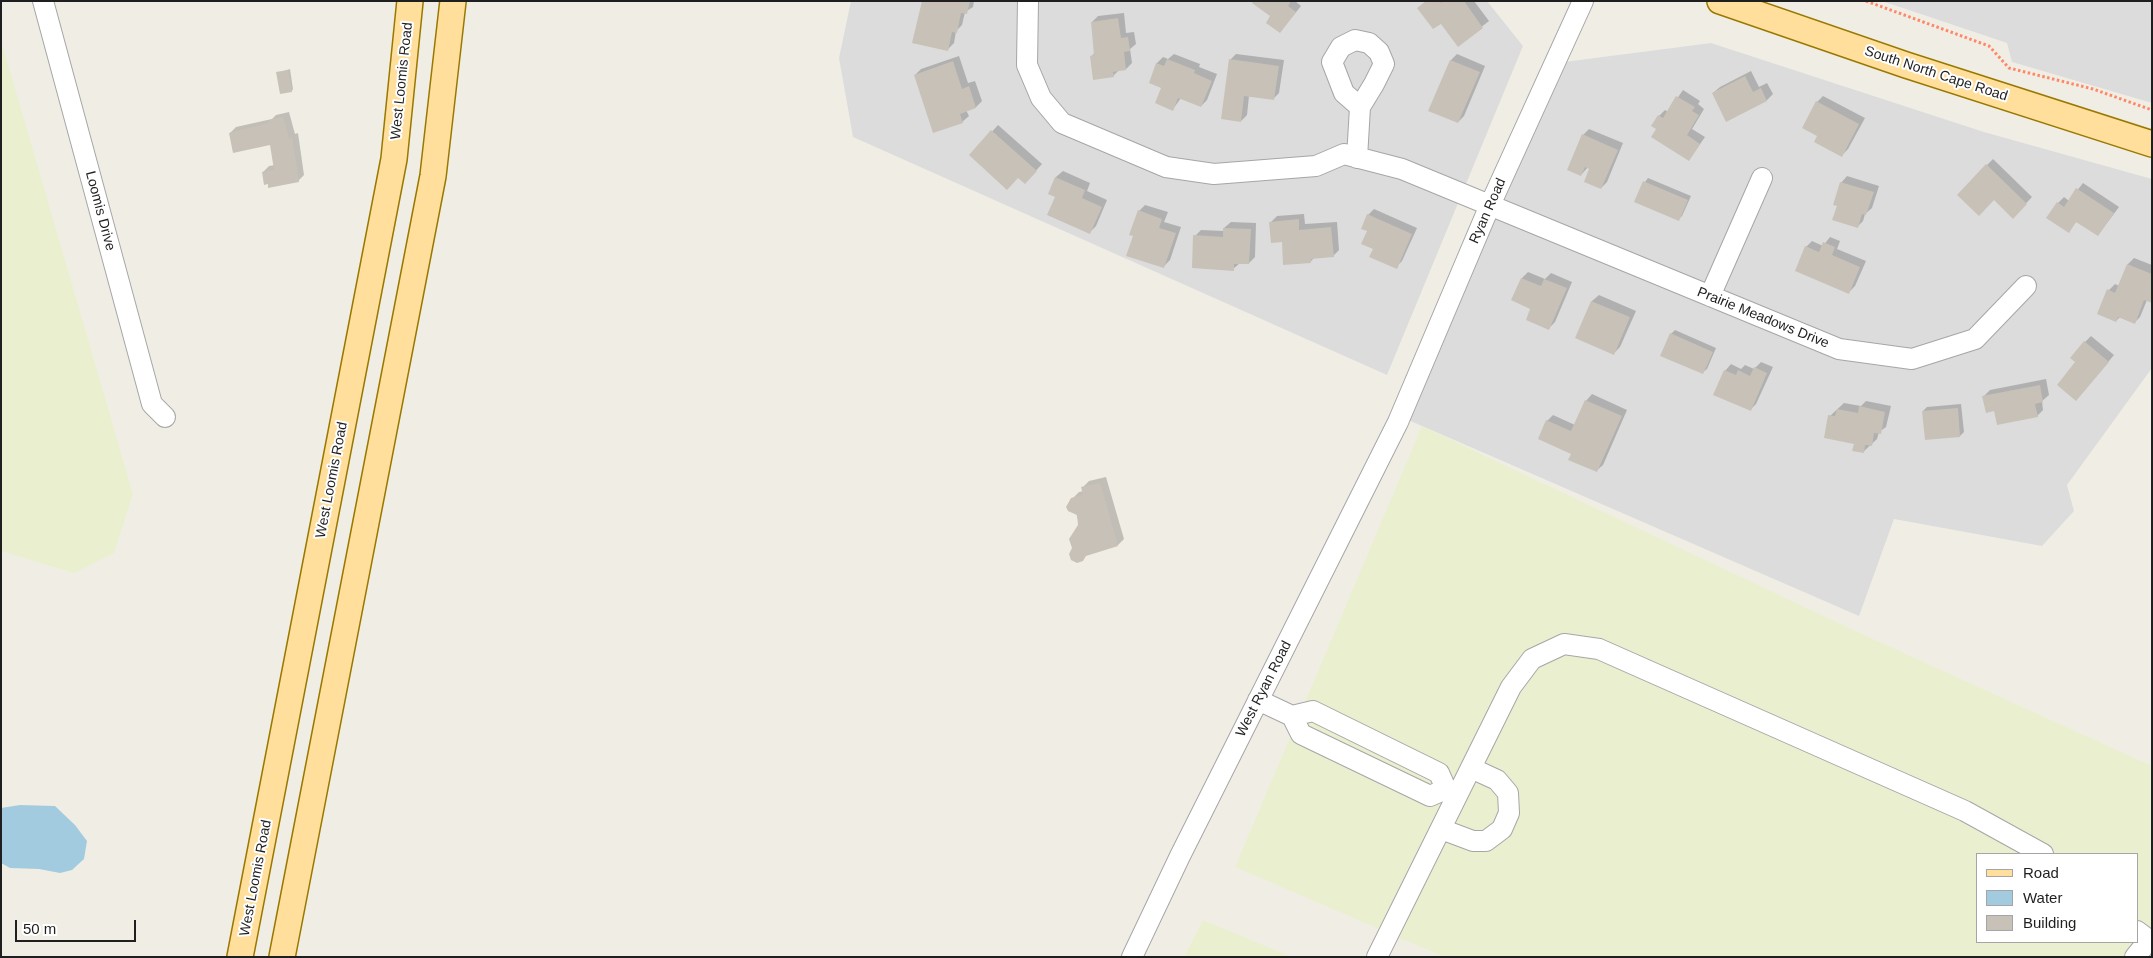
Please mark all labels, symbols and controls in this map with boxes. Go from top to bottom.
street label: West Loomis Road [387,21,417,141]
street label: South North Cape Road [1862,43,2010,105]
street label: Loomis Drive [81,169,119,253]
street label: Ryan Road [1466,176,1510,246]
street label: Prairie Meadows Drive [1695,284,1831,352]
street label: West Loomis Road [312,420,352,540]
street label: West Ryan Road [1233,638,1295,740]
street label: West Loomis Road [236,818,276,938]
legend [1976,853,2138,943]
text: Road [2023,864,2059,881]
text: Water [2023,889,2062,906]
scale bar [18,910,139,942]
text: Building [2023,914,2076,931]
text: 50 m [23,920,56,937]

